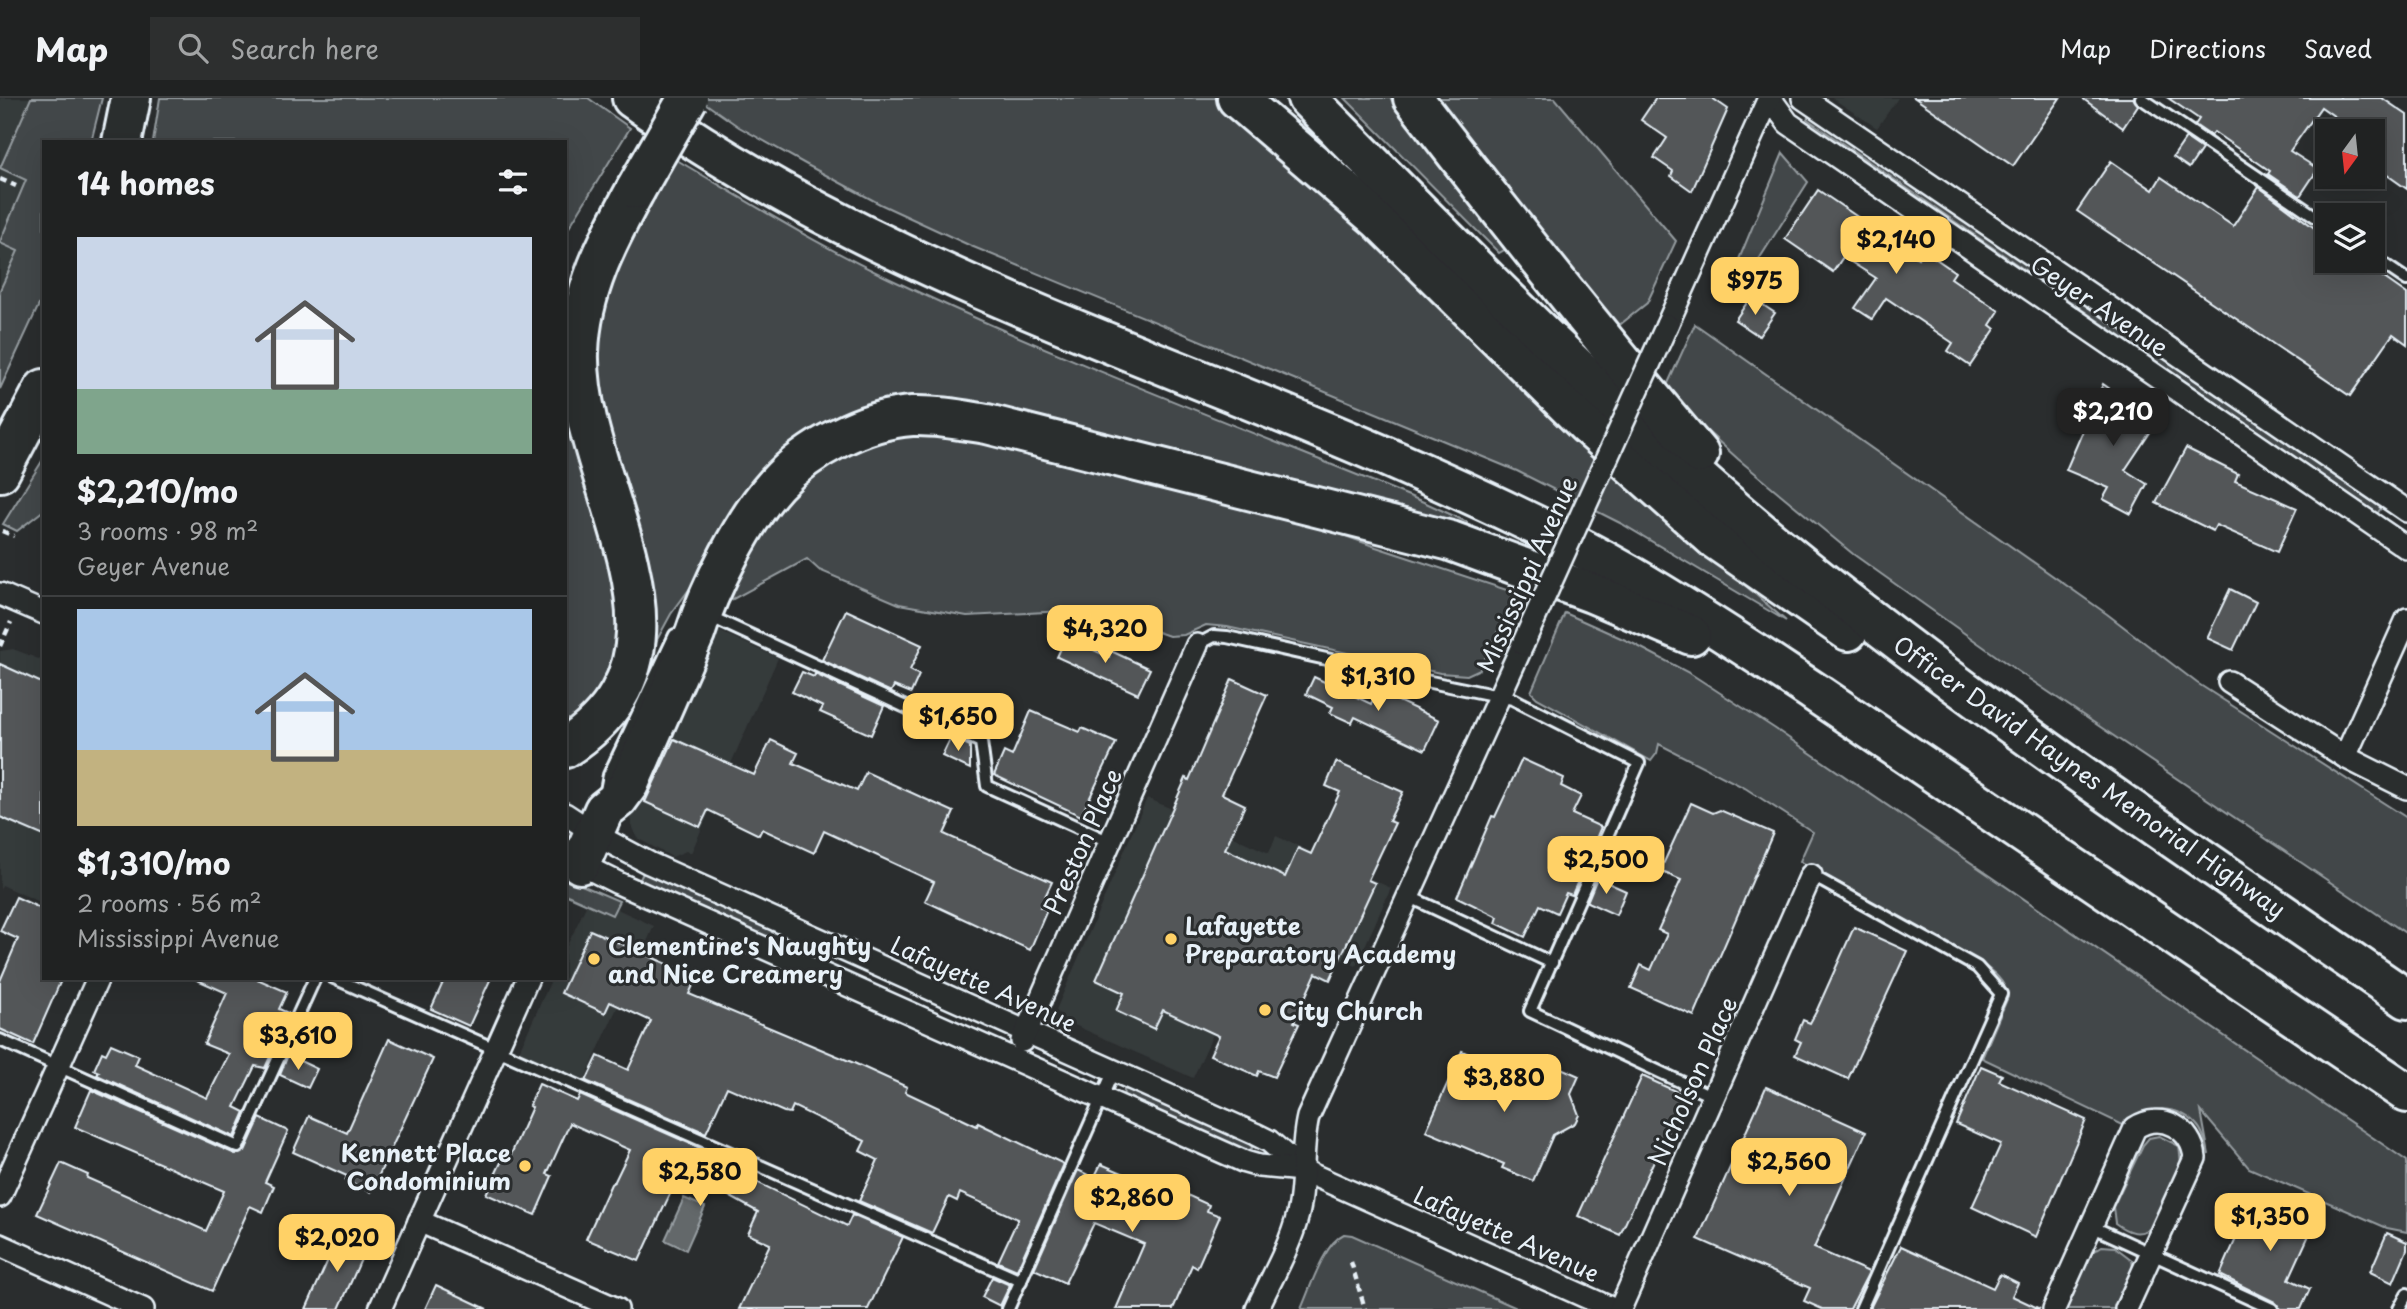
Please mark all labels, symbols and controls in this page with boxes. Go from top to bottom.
search box [150,17,640,80]
text: Map [35,23,108,73]
icon: search [174,29,212,67]
text: Search here [230,29,379,68]
text: Map [2060,30,2111,66]
text: Directions [2149,30,2266,66]
text: Saved [2304,30,2372,66]
north arrow [2315,119,2385,189]
map controls [2315,119,2385,273]
text: 14 homes [77,160,215,205]
icon: filters [494,163,532,201]
button: layers [2315,203,2385,273]
pin: $2,140 [1839,216,1953,276]
text: $2,140 [1857,221,1935,256]
street label: Geyer Avenue [2024,245,2176,365]
pin: $975 [1714,258,1796,317]
text: $975 [1727,262,1783,297]
icon: home [242,282,368,408]
pin: $2,210 [2056,388,2170,448]
text: $2,210 [2073,393,2153,428]
text: $2,210/mo [77,468,238,513]
street label: Mississippi Avenue [1467,470,1585,678]
text: 3 rooms · 98 m² [77,513,258,548]
text: Geyer Avenue [77,548,230,583]
pin: $4,320 [1048,606,1162,665]
text: $4,320 [1063,610,1147,645]
street label: Officer David Haynes Memorial Highway [1886,626,2294,926]
icon: home [242,654,368,780]
pin: $1,310 [1321,654,1435,713]
text: $1,310 [1341,658,1415,693]
pin: $1,650 [901,694,1015,753]
text: $1,650 [919,698,997,733]
street label: Preston Place [1034,762,1130,920]
pin: $2,500 [1549,836,1663,896]
text: $1,310/mo [77,840,230,885]
text: $2,500 [1563,841,1649,876]
text: 2 rooms · 56 m² [77,885,262,920]
place label: Lafayette Preparatory Academy [1185,907,1456,971]
text: Mississippi Avenue [77,920,280,955]
street label: Lafayette Avenue [885,926,1083,1040]
place label: Clementine's Naughty and Nice Creamery [608,927,871,991]
marker: Lafayette Preparatory Academy [1163,931,1179,947]
marker: Clementine's Naughty and Nice Creamery [586,951,602,967]
street label: Nicholson Place [1639,991,1745,1171]
place label: City Church [1279,992,1423,1028]
marker: City Church [1257,1002,1273,1018]
pin: $3,610 [241,1012,355,1072]
text: $3,610 [259,1017,337,1052]
pin: $3,880 [1447,1054,1561,1114]
text: $3,880 [1463,1059,1545,1094]
place label: Kennett Place Condominium [341,1134,511,1198]
pin: $2,560 [1732,1138,1846,1198]
text: $2,560 [1747,1143,1831,1178]
pin: $2,580 [643,1148,757,1208]
text: $2,580 [658,1153,742,1188]
marker: Kennett Place Condominium [517,1158,533,1174]
pin: $2,860 [1075,1174,1189,1234]
street label: Lafayette Avenue [1408,1176,1606,1290]
text: $2,860 [1090,1179,1174,1214]
pin: $1,350 [2213,1194,2327,1253]
text: $1,350 [2231,1198,2309,1233]
pin: $2,020 [280,1214,394,1274]
text: $2,020 [295,1219,379,1254]

